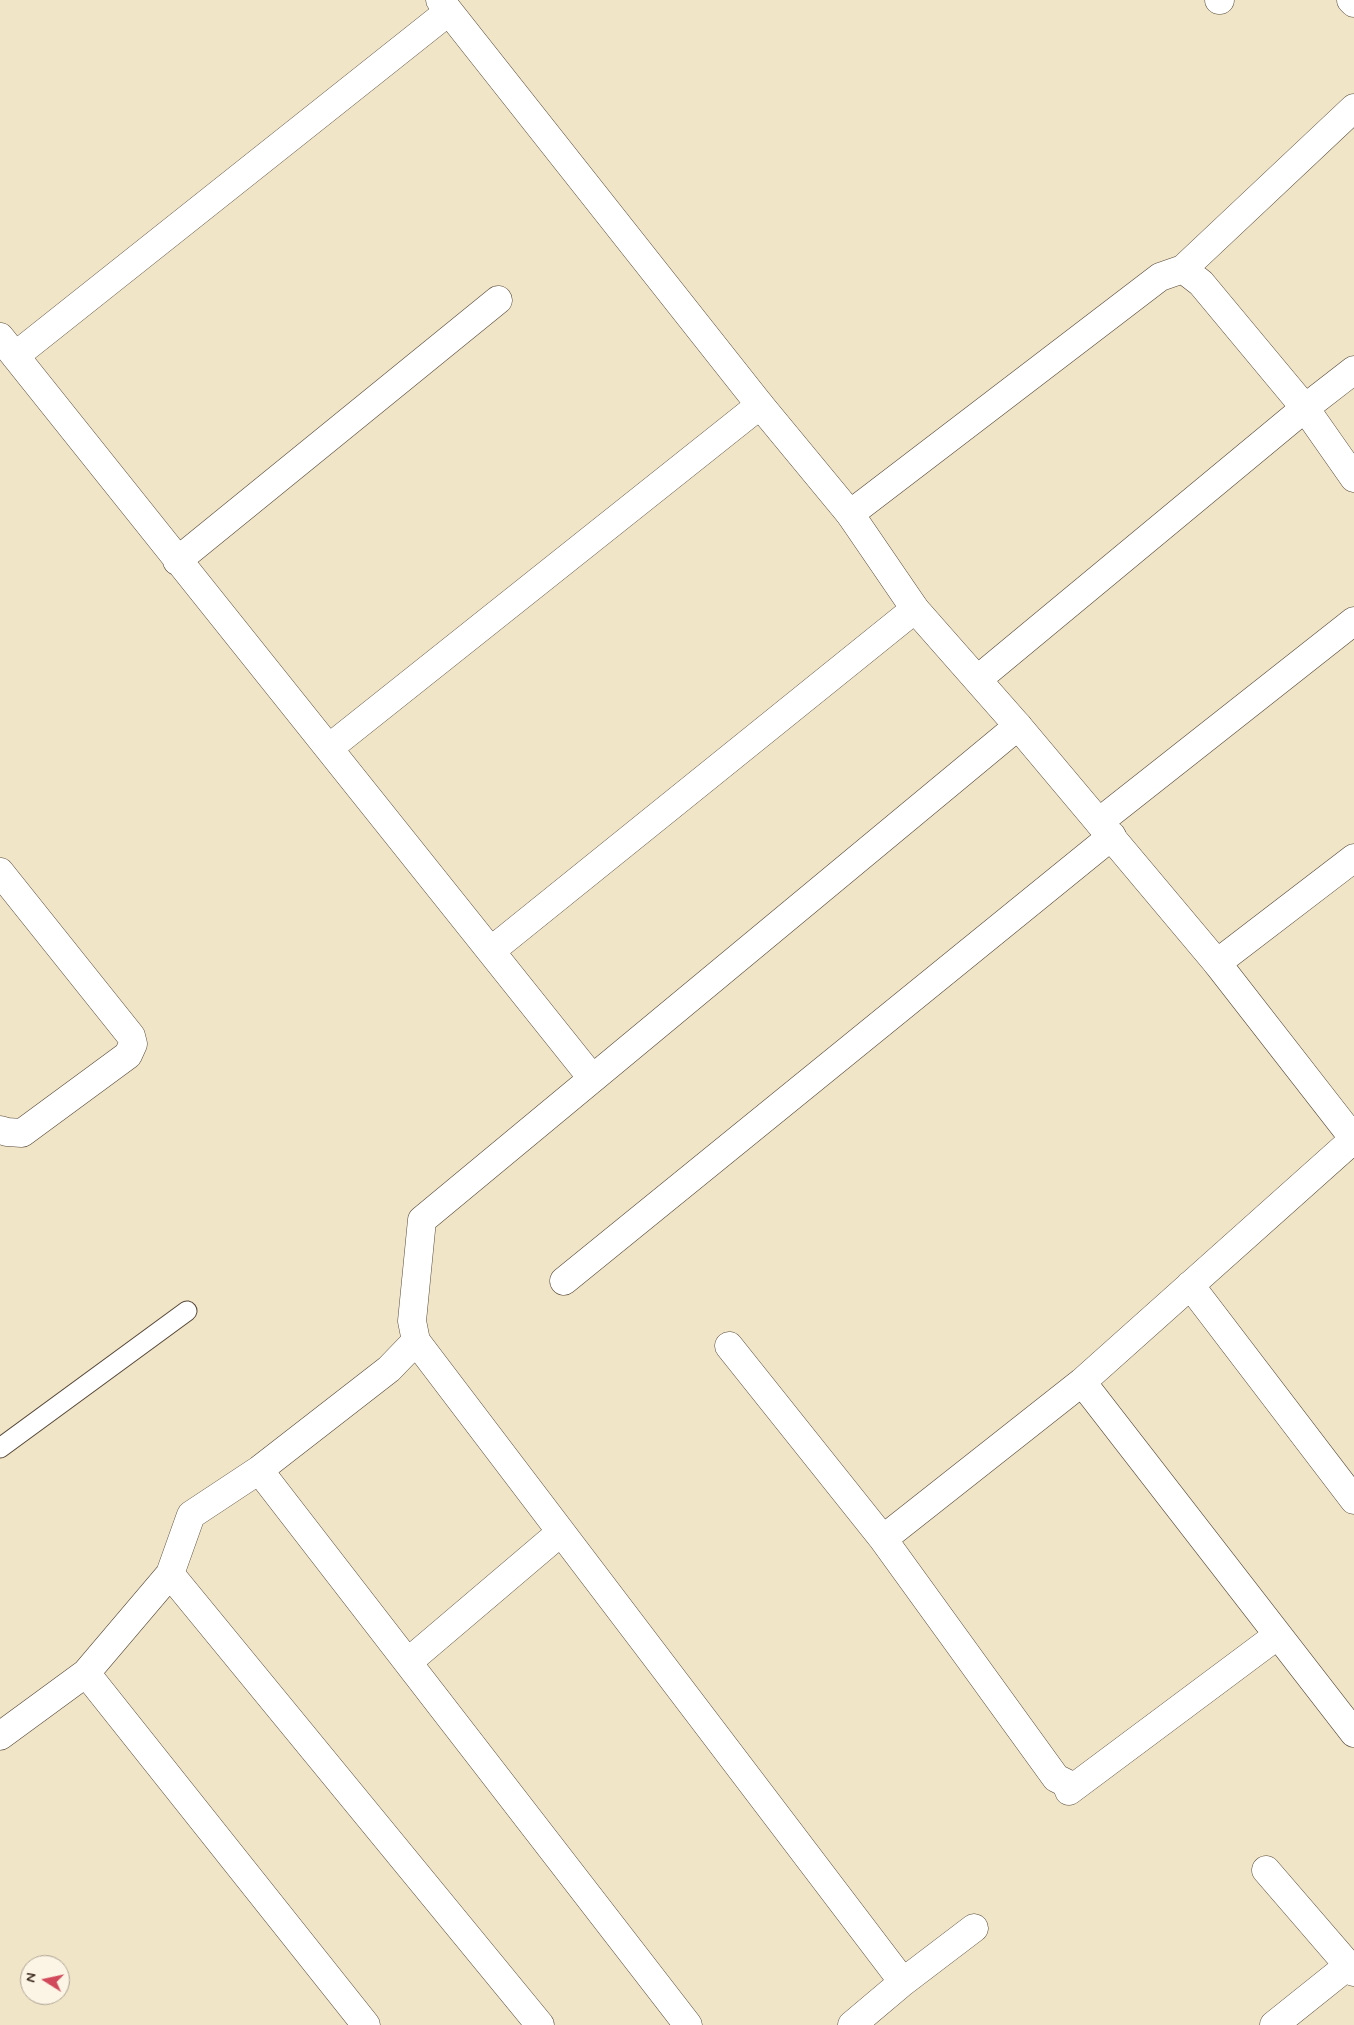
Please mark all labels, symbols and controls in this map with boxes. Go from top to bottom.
north arrow [20,1955,70,2005]
text: N [22,1971,41,1984]

